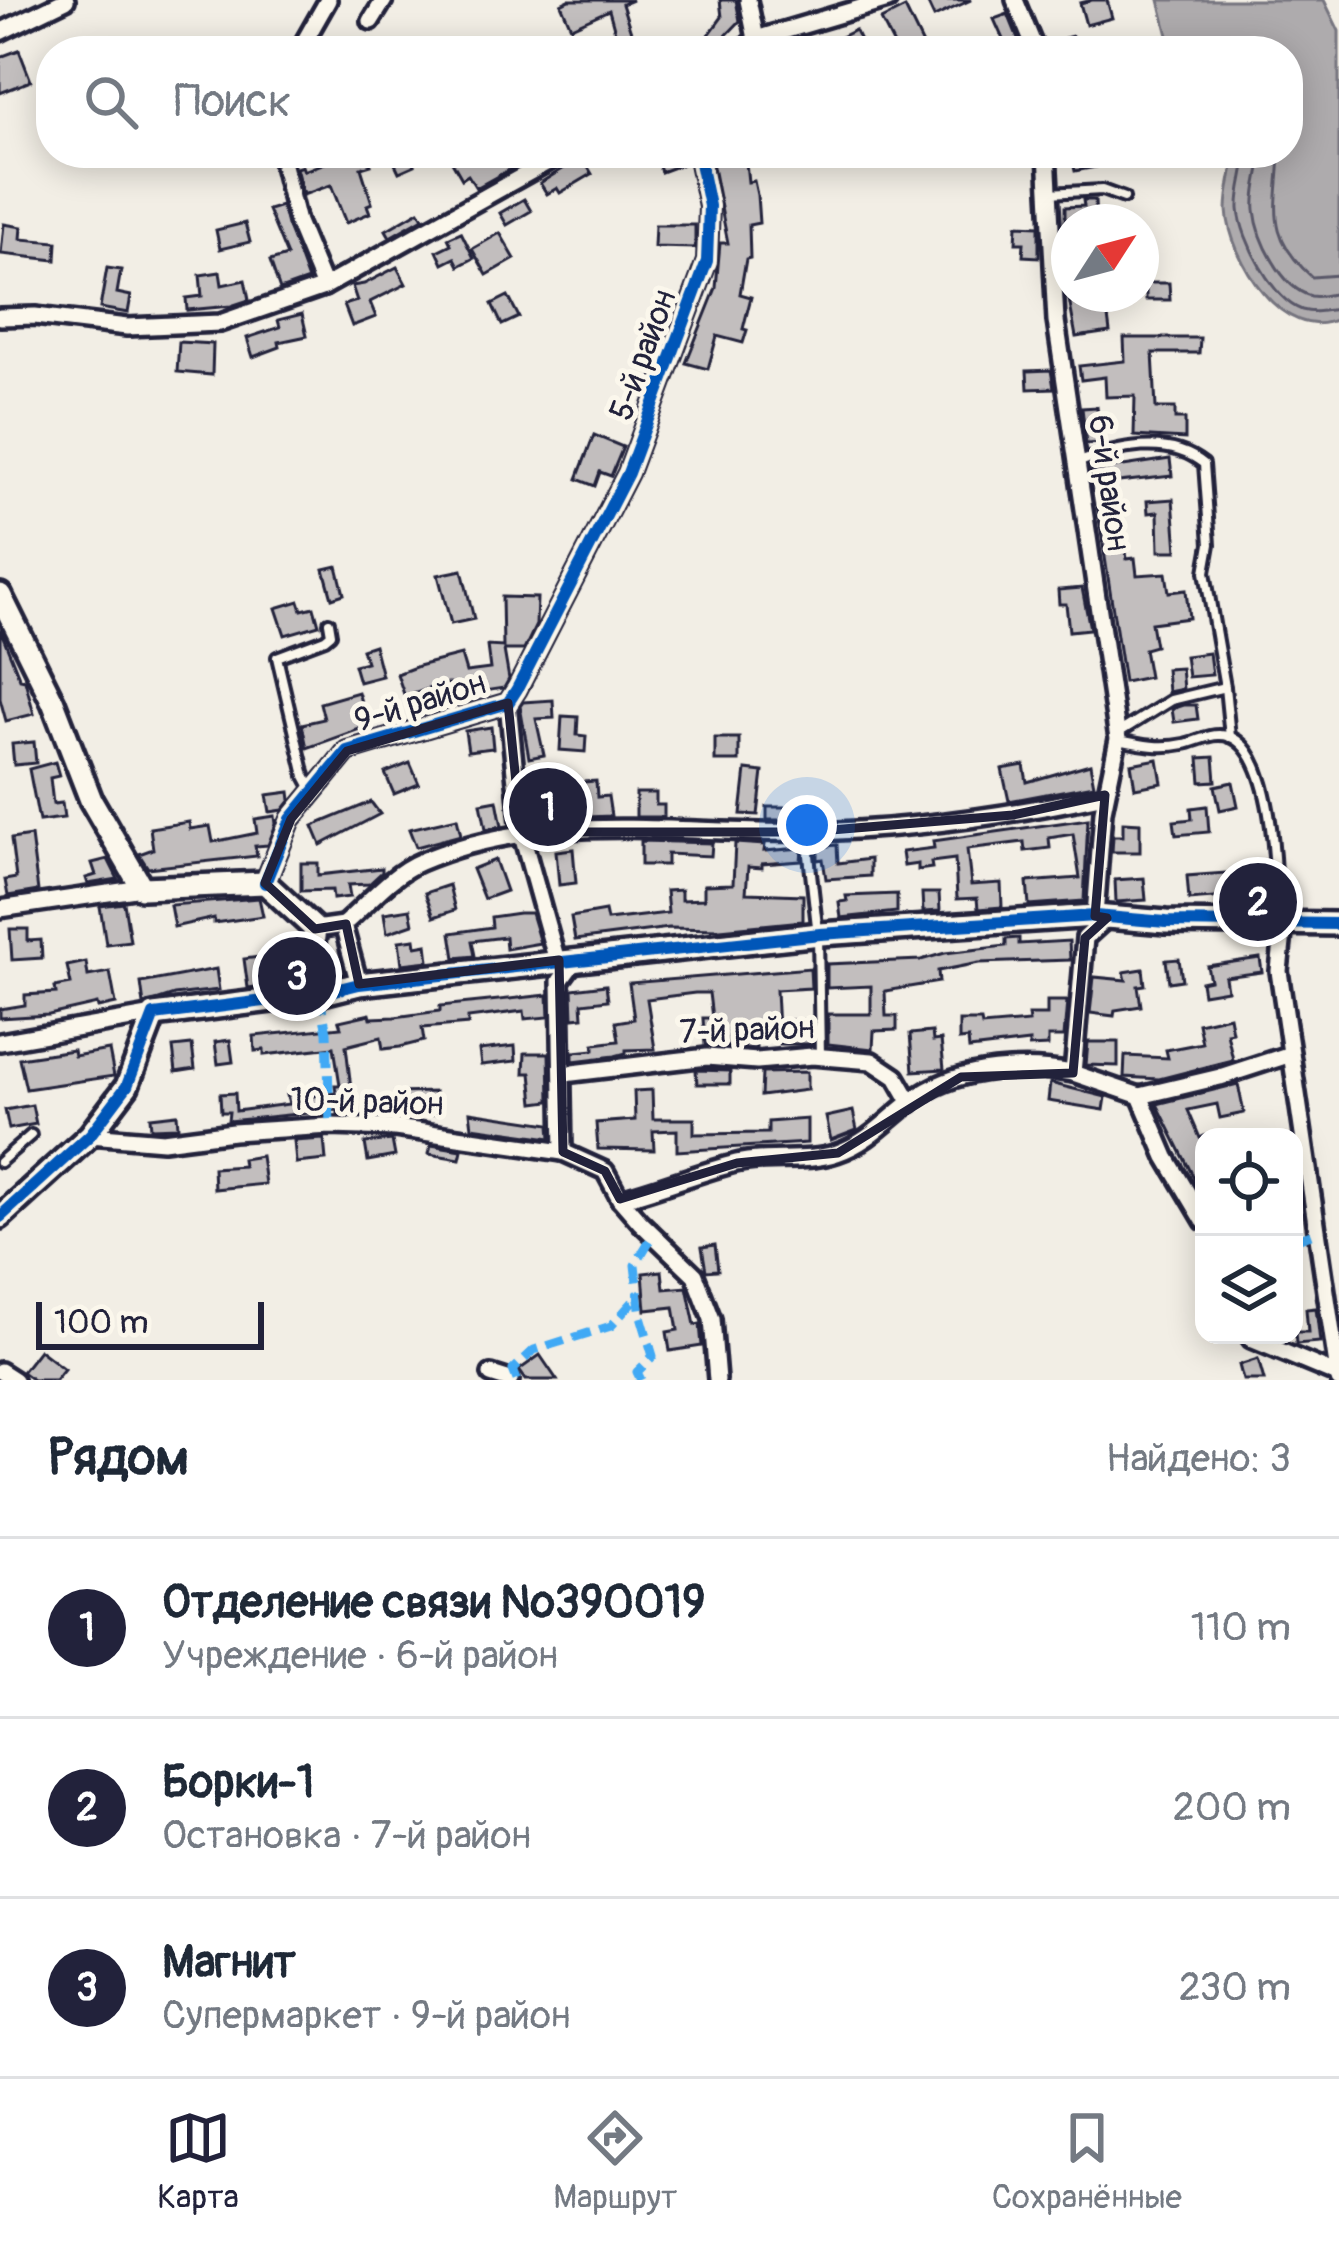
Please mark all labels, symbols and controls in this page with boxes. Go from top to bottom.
search box [36,36,1303,168]
icon: search [78,69,144,135]
text: Поиск [174,74,291,130]
north arrow [1051,204,1159,312]
street label: 5-й район [600,284,686,426]
street label: 6-й район [1079,412,1139,554]
street label: 9-й район [349,663,491,741]
pin: 1 [509,762,587,852]
your location [777,795,837,855]
pin: 2 [1219,857,1297,947]
pin: 3 [258,931,336,1021]
street label: 7-й район [679,1007,815,1053]
street label: 10-й район [290,1079,444,1125]
map controls [1195,1128,1303,1344]
button: locate [1195,1128,1303,1236]
button: layers [1195,1236,1303,1344]
scale bar [36,1296,264,1349]
text: 100 m [54,1302,148,1343]
text: Рядом [48,1426,189,1490]
text: Найдено: 3 [1106,1434,1291,1483]
text: Отделение связи №390019 [162,1575,705,1631]
text: 1 [79,1603,95,1652]
text: 110 m [1191,1603,1291,1652]
text: Учреждение · 6-й район [162,1631,558,1680]
text: Борки-1 [162,1755,314,1811]
text: 2 [76,1783,98,1832]
text: 200 m [1173,1783,1291,1832]
text: Остановка · 7-й район [162,1811,531,1860]
text: Магнит [162,1935,296,1991]
text: 3 [76,1963,98,2012]
text: 230 m [1179,1963,1291,2012]
text: Супермаркет · 9-й район [162,1991,570,2040]
tab: Карта [157,2105,239,2218]
tab: Маршрут [553,2105,677,2218]
tab: Сохранённые [992,2105,1182,2218]

